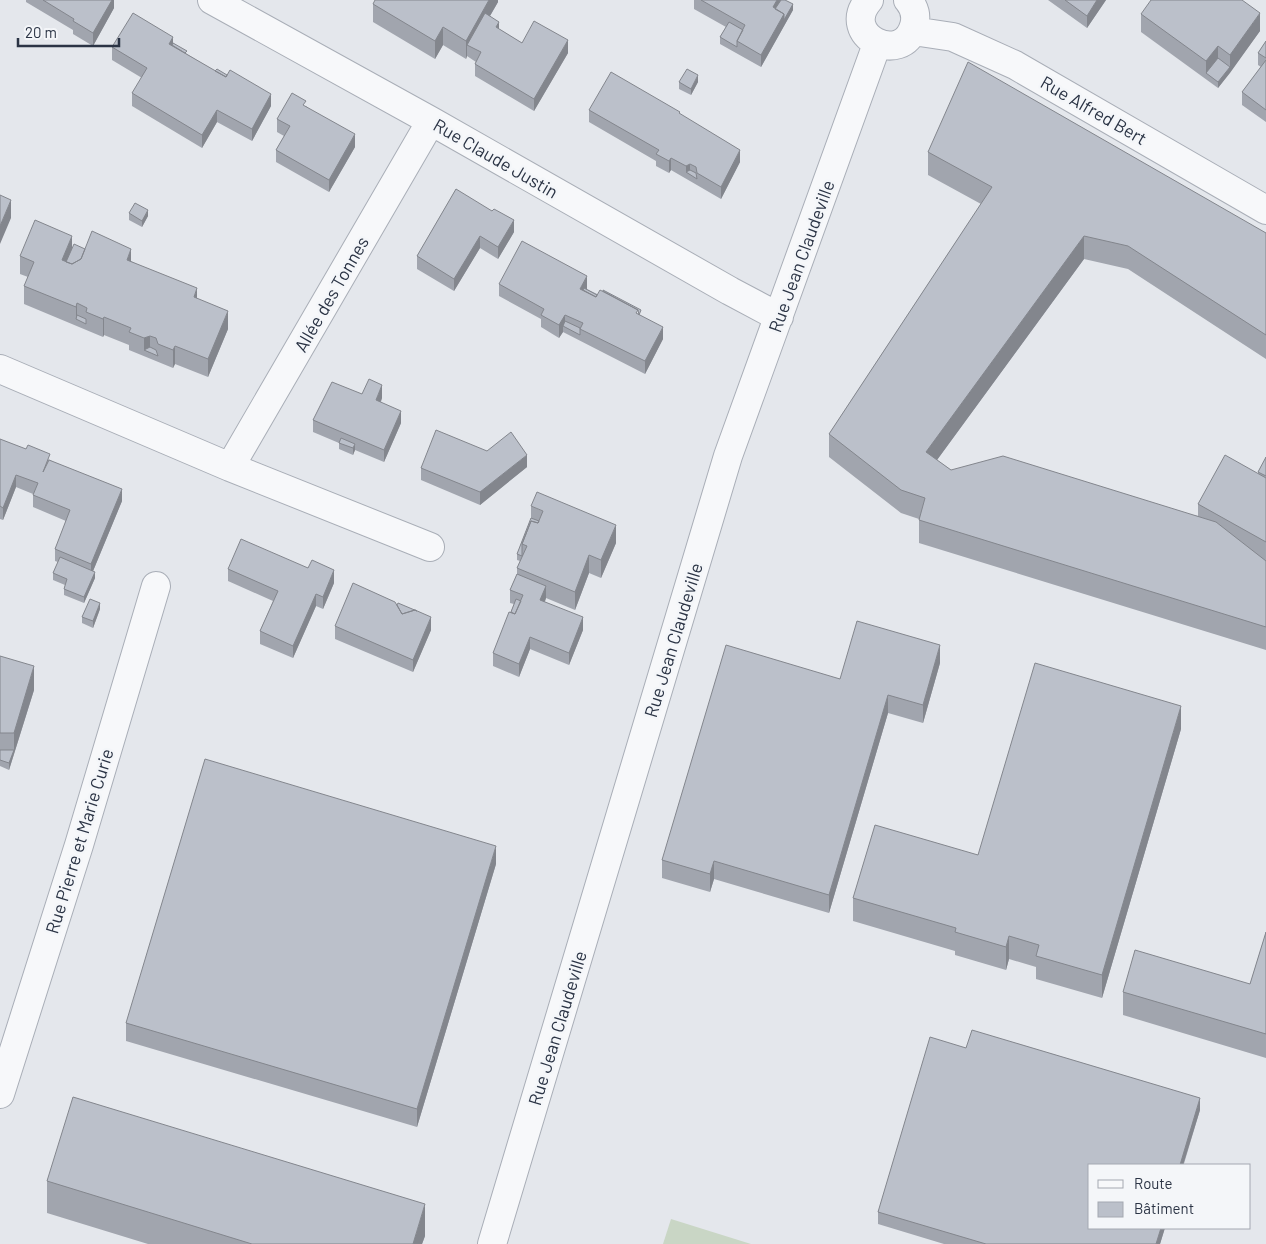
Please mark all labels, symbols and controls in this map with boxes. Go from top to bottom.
scale bar [18,15,119,47]
text: 20 m [25,23,57,41]
street label: Rue Alfred Bert [1037,71,1151,149]
street label: Rue Claude Justin [430,113,562,203]
street label: Rue Jean Claudeville [763,177,839,335]
street label: Allée des Tonnes [289,232,373,356]
street label: Rue Jean Claudeville [639,560,707,720]
street label: Rue Pierre et Marie Curie [40,746,118,936]
street label: Rue Jean Claudeville [523,948,591,1108]
legend [1088,1164,1251,1229]
text: Route [1134,1174,1173,1192]
text: Bâtiment [1134,1199,1194,1217]

